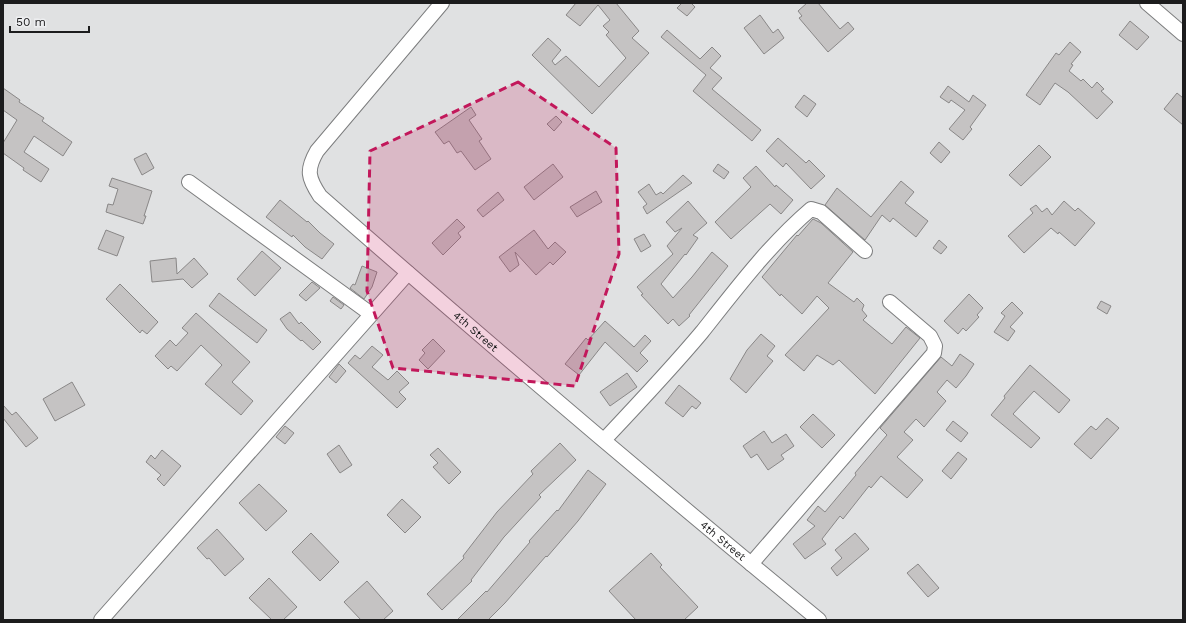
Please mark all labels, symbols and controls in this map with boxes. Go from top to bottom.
scale bar [10,8,89,34]
text: 50 m [16,15,46,29]
street label: 4th Street [451,308,501,354]
street label: 4th Street [698,518,749,563]

